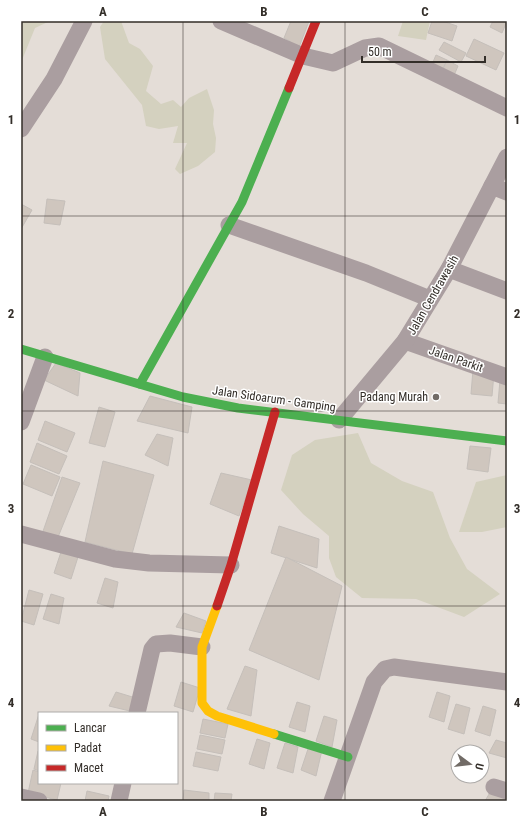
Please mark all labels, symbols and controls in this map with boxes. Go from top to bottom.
text: A [99,4,107,19]
text: B [260,4,268,19]
text: C [421,4,429,19]
scale bar [362,38,485,64]
text: 50 m [368,45,392,59]
text: 1 [8,112,14,127]
text: 1 [514,112,520,127]
street label: Jalan Cendrawasih [405,253,462,337]
text: 2 [8,306,15,321]
text: 2 [514,306,521,321]
street label: Jalan Parkit [427,343,485,375]
street label: Jalan Sidoarum - Gamping [211,383,337,415]
place label: Padang Murah [360,390,428,404]
marker: Padang Murah [431,392,441,402]
text: 3 [8,501,14,516]
text: 3 [514,501,520,516]
text: 4 [8,695,15,710]
text: 4 [514,695,521,710]
legend [38,712,178,784]
text: Lancar [74,721,107,735]
text: Padat [74,741,102,755]
north arrow [450,744,490,784]
text: Macet [74,761,104,775]
text: U [472,762,486,771]
text: A [99,804,107,819]
text: B [260,804,268,819]
text: C [421,804,429,819]

